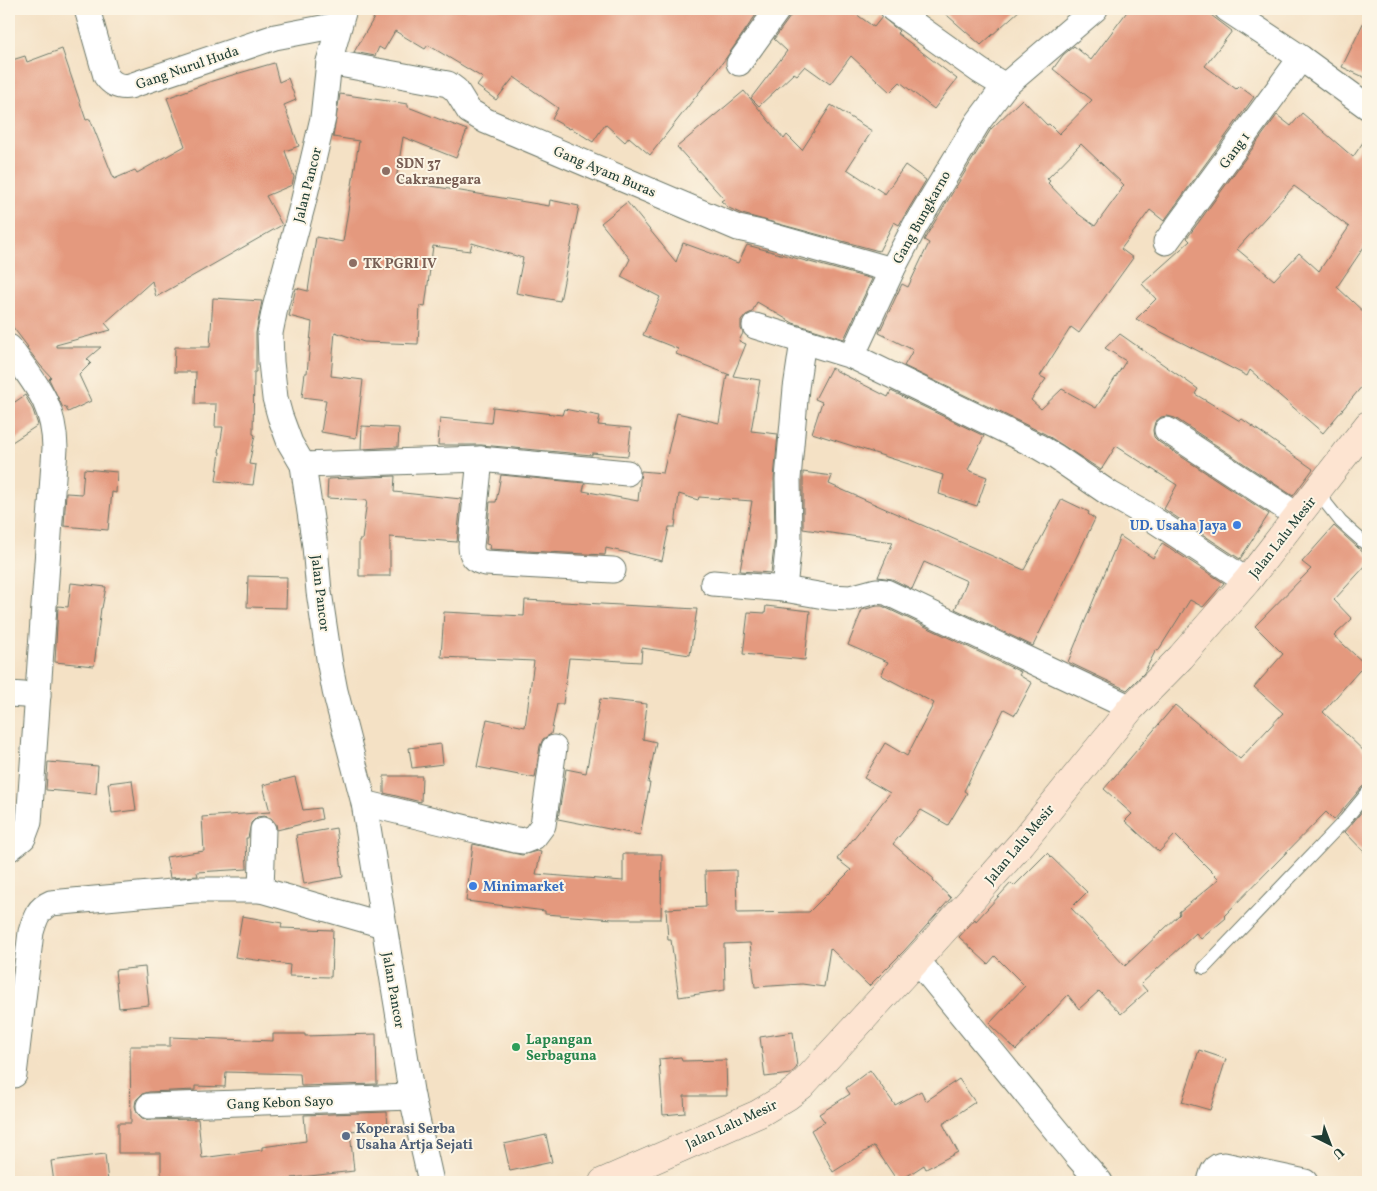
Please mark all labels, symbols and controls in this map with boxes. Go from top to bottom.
street label: Gang Nurul Huda [133,42,242,95]
street label: Gang 1 [1215,129,1255,173]
street label: Gang Ayam Buras [550,142,659,203]
street label: Jalan Pancor [290,146,327,225]
place label: SDN 37 Cakranegara [396,155,482,190]
marker: SDN 37 Cakranegara [380,165,392,177]
street label: Gang Bungkarno [889,168,956,268]
place label: TK PGRI IV [363,255,437,274]
marker: TK PGRI IV [347,257,359,269]
street label: Jalan Lalu Mesir [1245,493,1321,583]
place label: UD. Usaha Jaya [1130,517,1227,536]
marker: UD. Usaha Jaya [1231,519,1243,531]
street label: Jalan Pancor [305,554,334,633]
street label: Jalan Lalu Mesir [981,801,1059,889]
place label: Minimarket [483,878,564,897]
marker: Minimarket [467,880,479,892]
street label: Jalan Pancor [376,951,409,1030]
place label: Lapangan Serbaguna [526,1031,597,1066]
marker: Lapangan Serbaguna [510,1041,522,1053]
street label: Gang Kebon Sayo [226,1092,334,1115]
street label: Jalan Lalu Mesir [683,1096,781,1155]
north arrow [1304,1118,1354,1168]
place label: Koperasi Serba Usaha Artja Sejati [356,1120,473,1155]
marker: Koperasi Serba Usaha Artja Sejati [340,1130,352,1142]
text: U [1327,1142,1348,1163]

